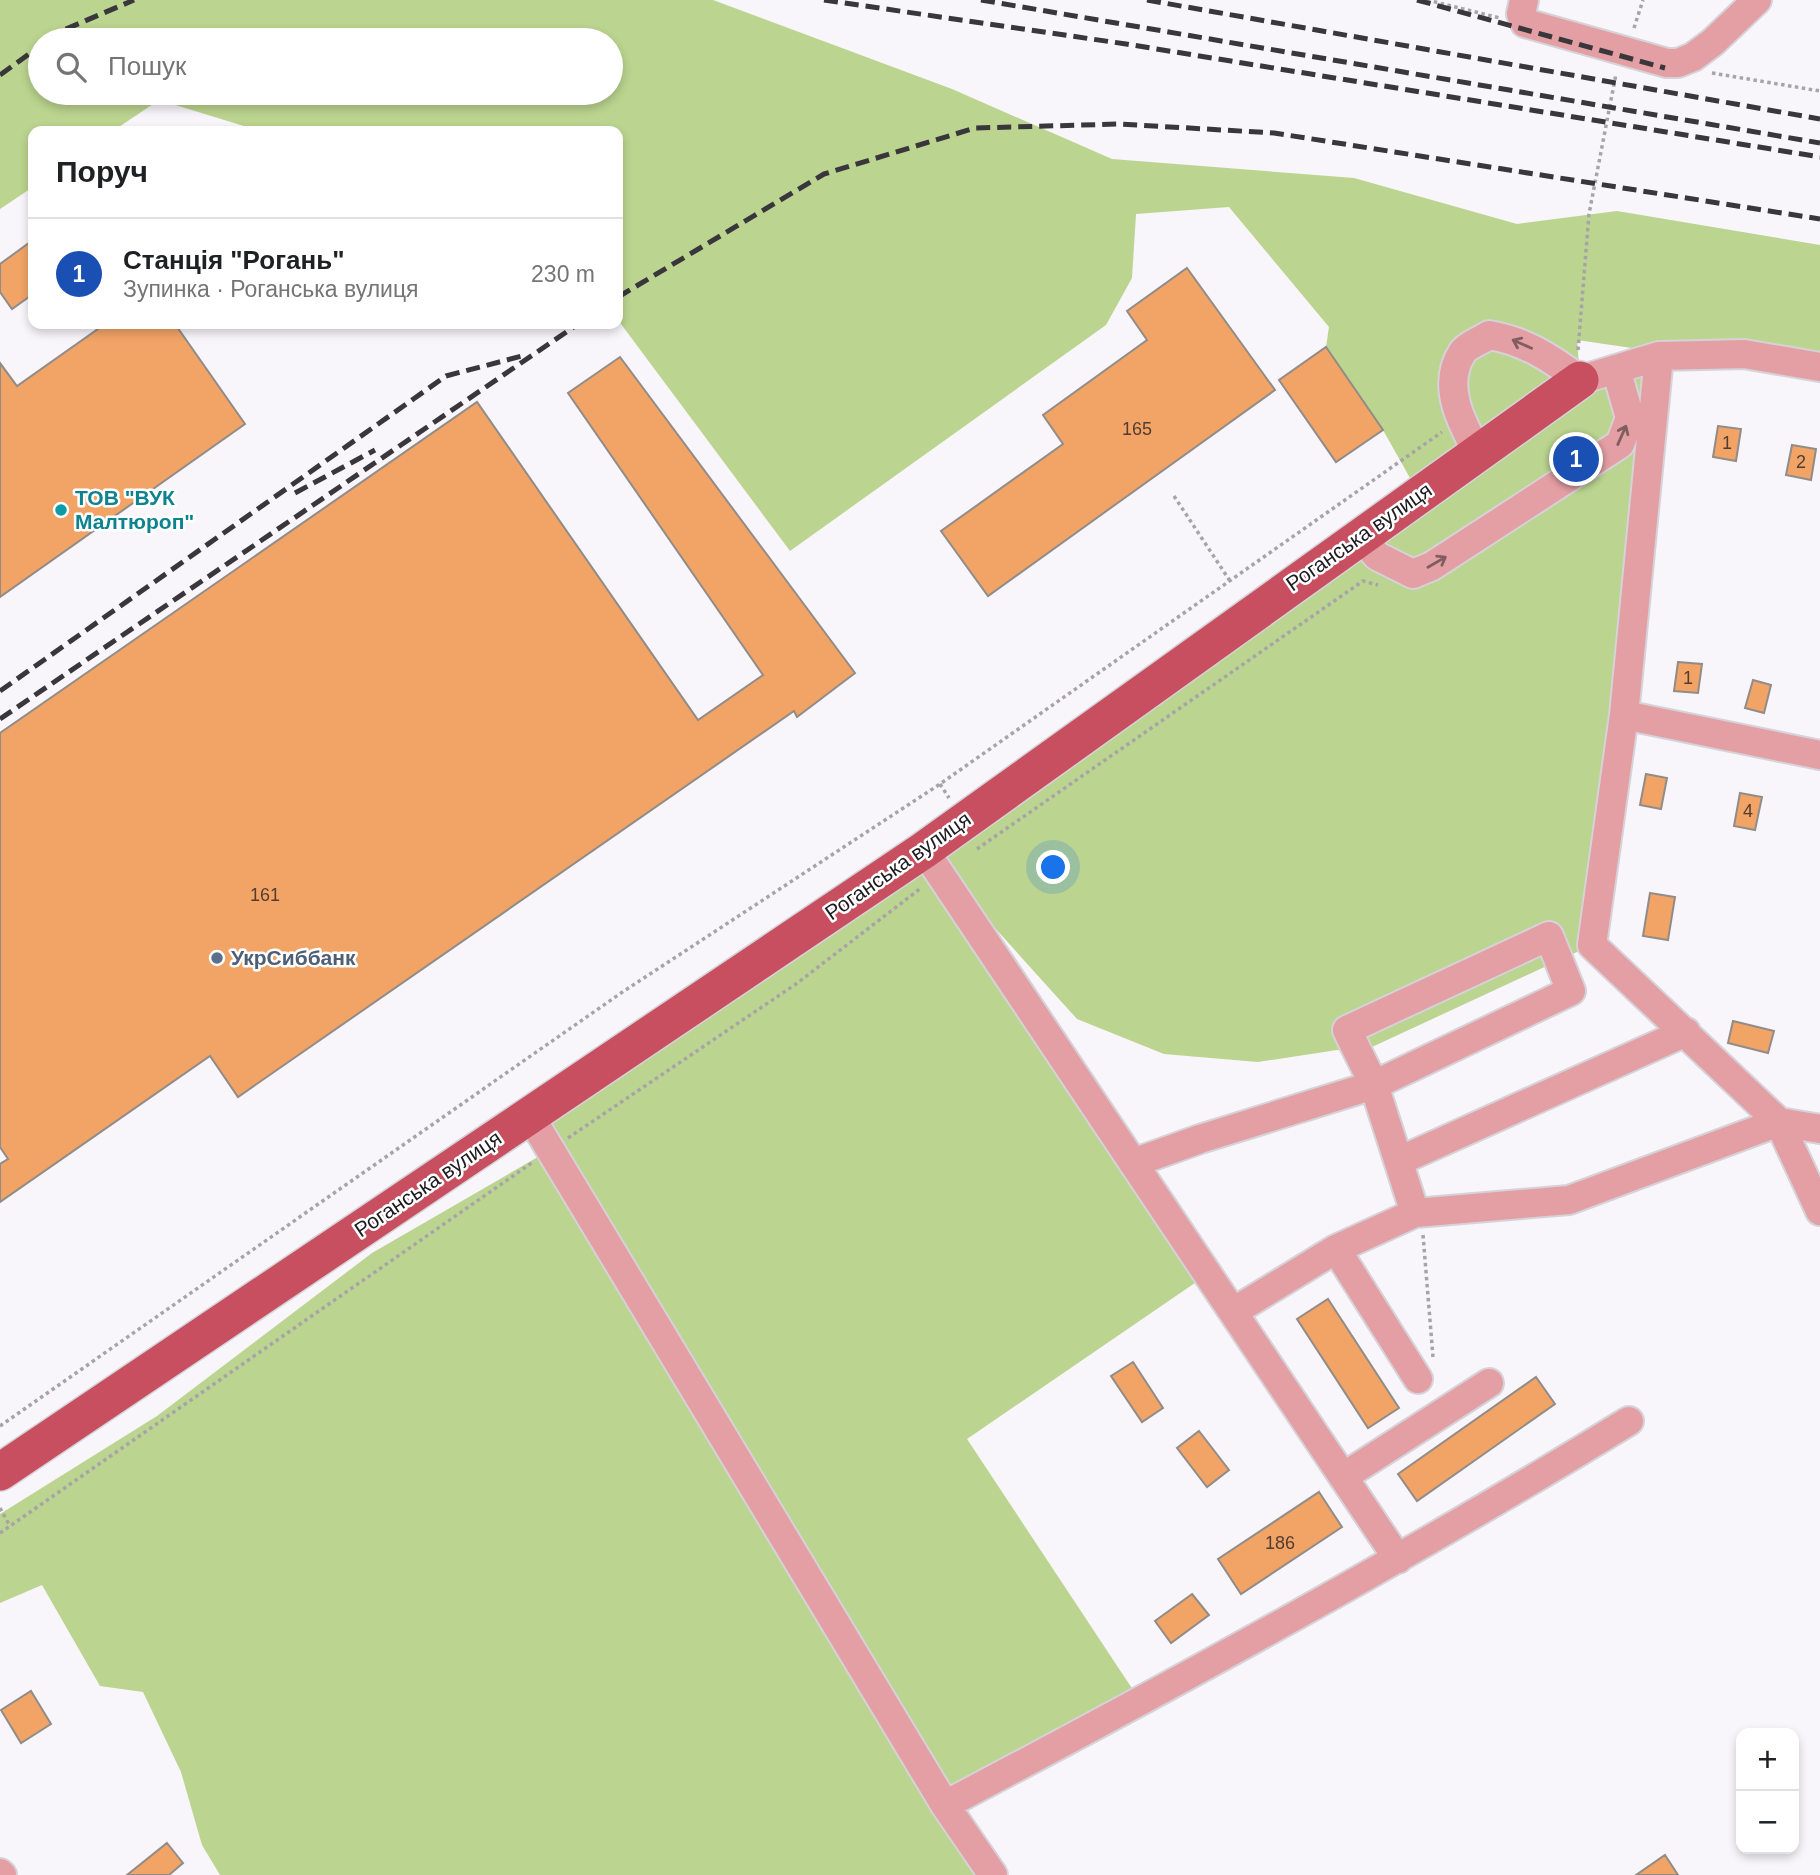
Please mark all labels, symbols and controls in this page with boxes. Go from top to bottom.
search box [28,28,623,105]
icon: search [52,48,90,86]
text: Пошук [108,51,186,81]
text: Поруч [56,155,148,188]
text: Станція "Рогань" [123,245,344,275]
text: 1 [73,261,85,287]
text: 230 m [531,261,595,287]
text: Зупинка · Роганська вулиця [123,276,419,302]
one-way arrow [1512,337,1533,350]
house number: 165 [1122,419,1152,439]
one-way arrow [1617,425,1630,446]
pin: 1 [1553,433,1599,485]
house number: 1 [1722,433,1732,453]
house number: 2 [1796,452,1806,472]
street label: Роганська вулиця [1282,478,1436,595]
place label: ТОВ "ВУК Малтюроп" [75,486,194,533]
marker: ТОВ "ВУК Малтюроп" [53,502,69,518]
one-way arrow [1426,555,1446,569]
house number: 1 [1683,668,1693,688]
house number: 4 [1743,801,1753,821]
street label: Роганська вулиця [821,807,975,924]
your location [1036,850,1070,884]
house number: 161 [250,885,280,905]
place label: УкрСиббанк [231,946,356,969]
marker: УкрСиббанк [209,950,225,966]
street label: Роганська вулиця [350,1126,505,1241]
house number: 186 [1265,1533,1295,1553]
map controls [1736,1728,1799,1854]
button: + [1736,1728,1799,1791]
button: − [1736,1791,1799,1854]

